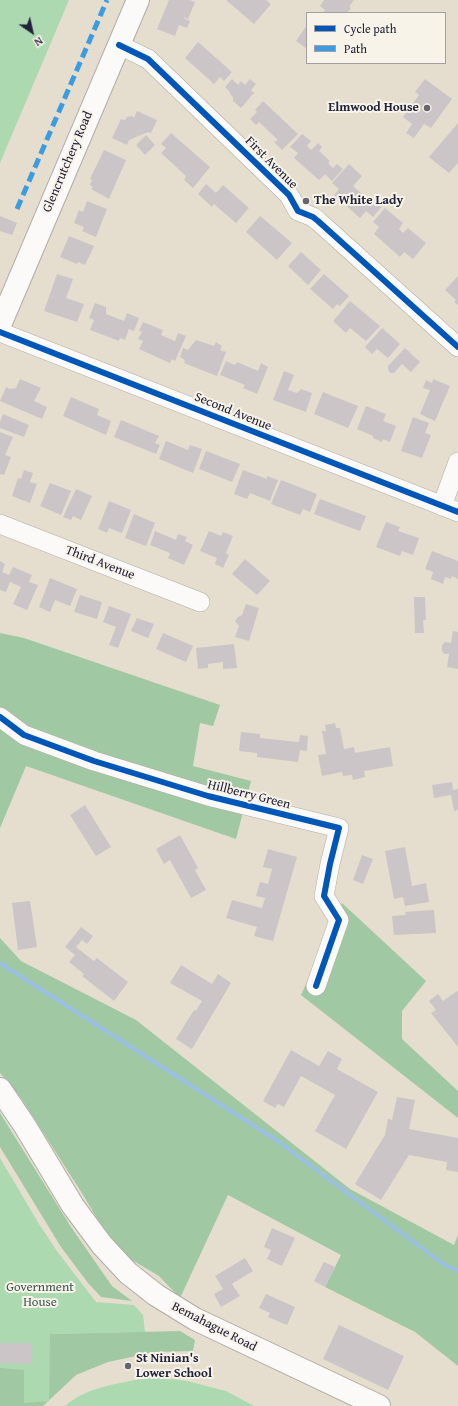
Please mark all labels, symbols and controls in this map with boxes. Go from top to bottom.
north arrow [12,12,52,52]
legend [306,12,446,64]
text: Cycle path [344,20,396,37]
text: N [31,33,46,51]
text: Path [344,40,367,57]
place label: Elmwood House [328,100,419,116]
marker: Elmwood House [422,103,432,113]
street label: Glencrutchery Road [40,109,96,215]
street label: First Avenue [241,133,301,193]
place label: The White Lady [314,193,403,209]
marker: The White Lady [301,196,311,206]
street label: Second Avenue [192,389,274,435]
street label: Third Avenue [63,543,137,583]
street label: Hillberry Green [206,777,292,813]
park label: Government House [6,1280,74,1311]
street label: Bemahague Road [169,1299,259,1355]
place label: St Ninian's Lower School [136,1351,212,1382]
marker: St Ninian's Lower School [123,1361,133,1371]

